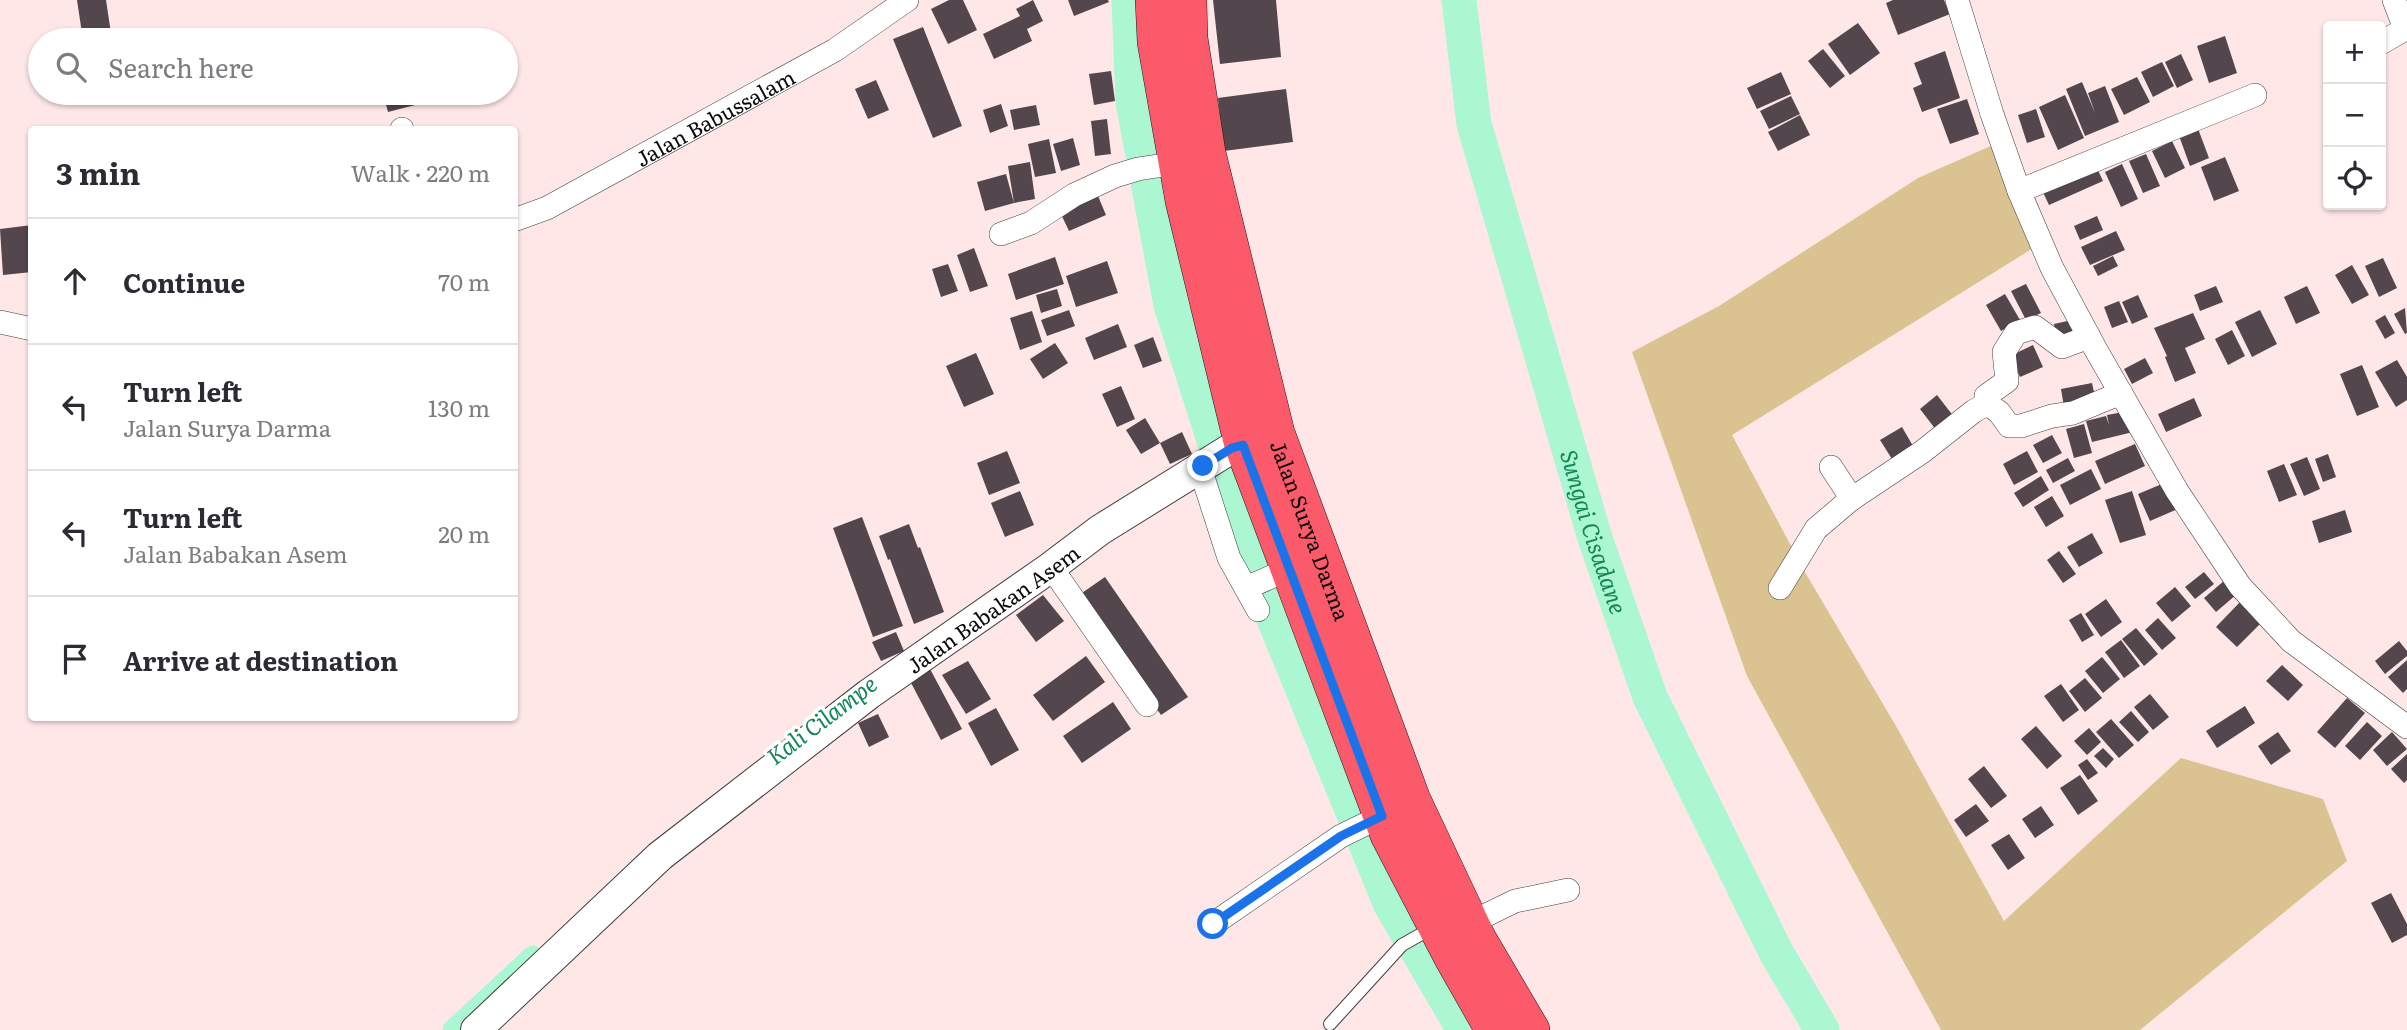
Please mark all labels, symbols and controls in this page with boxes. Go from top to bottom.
map controls [2323,21,2386,210]
button: + [2323,21,2386,84]
search box [28,28,518,105]
text: Search here [108,47,254,86]
icon: search [52,48,90,86]
street label: Jalan Babussalam [629,60,800,173]
button: − [2323,84,2386,147]
button: locate [2323,147,2386,210]
text: 3 min [56,150,140,194]
text: Walk · 220 m [351,155,490,189]
icon: ahead [56,262,94,300]
text: Continue [123,262,245,301]
text: 70 m [438,264,490,298]
text: Turn left [123,371,242,410]
icon: left [56,388,94,426]
text: 130 m [428,390,490,424]
text: Jalan Surya Darma [123,410,331,444]
street label: Jalan Surya Darma [1264,435,1360,625]
water label: Sungai Cisadane [1553,445,1637,618]
route end [1187,450,1218,481]
text: Turn left [123,497,242,536]
icon: left [56,514,94,552]
text: 20 m [438,516,490,550]
text: Jalan Babakan Asem [123,536,348,570]
street label: Jalan Babakan Asem [899,536,1085,679]
icon: arrive [56,640,94,678]
text: Arrive at destination [123,640,398,679]
water label: Kali Cilampe [759,666,883,772]
route start [1197,908,1228,939]

